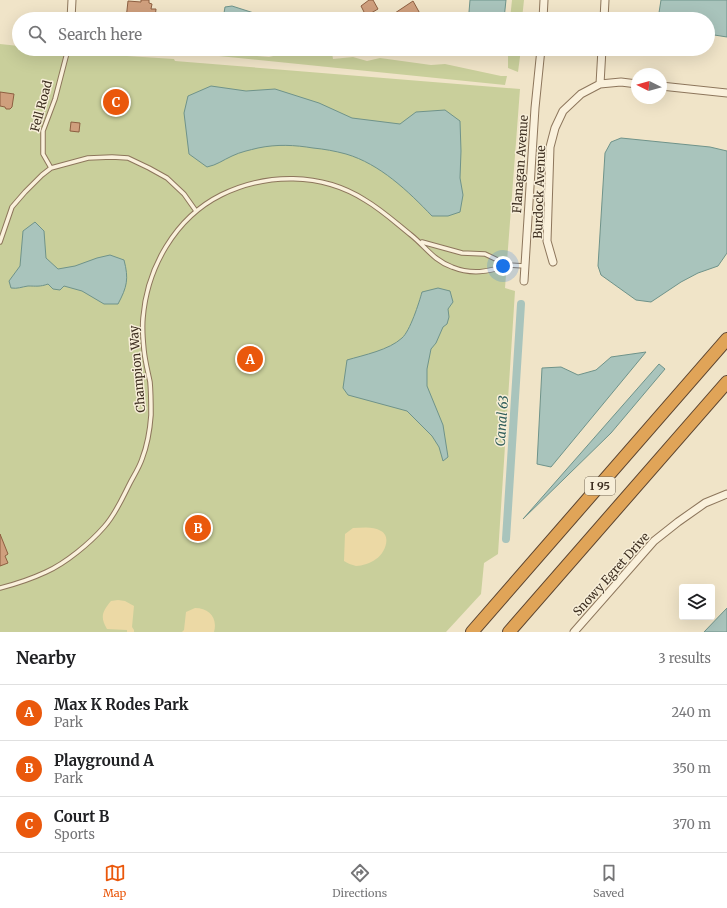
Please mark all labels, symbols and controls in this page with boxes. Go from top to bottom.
search box [12,12,715,56]
icon: search [26,23,48,45]
text: Search here [58,25,142,44]
north arrow [631,68,667,104]
street label: Fell Road [27,79,55,133]
pin: C [103,87,129,117]
street label: Flanagan Avenue [509,114,531,214]
street label: Burdock Avenue [530,145,548,239]
your location [493,256,513,276]
street label: Champion Way [126,325,148,413]
pin: A [237,344,263,374]
water label: Canal 63 [492,395,512,447]
road number: I 95 [585,477,615,495]
pin: B [185,513,211,543]
street label: Snowy Egret Drive [570,529,652,619]
map controls [679,584,715,620]
button: layers [679,584,715,620]
text: Nearby [16,647,76,669]
text: 3 results [658,650,711,667]
text: Max K Rodes Park [54,695,189,714]
text: A [24,704,34,721]
text: 240 m [671,704,711,721]
text: Park [54,714,83,731]
text: Playground A [54,751,154,770]
text: B [24,760,34,777]
text: 350 m [673,760,711,777]
text: Park [54,770,83,787]
text: Court B [54,807,109,826]
text: C [25,816,33,833]
text: 370 m [673,816,711,833]
text: Sports [54,826,95,843]
tab: Map [103,862,126,900]
tab: Directions [332,862,387,900]
tab: Saved [593,862,624,900]

